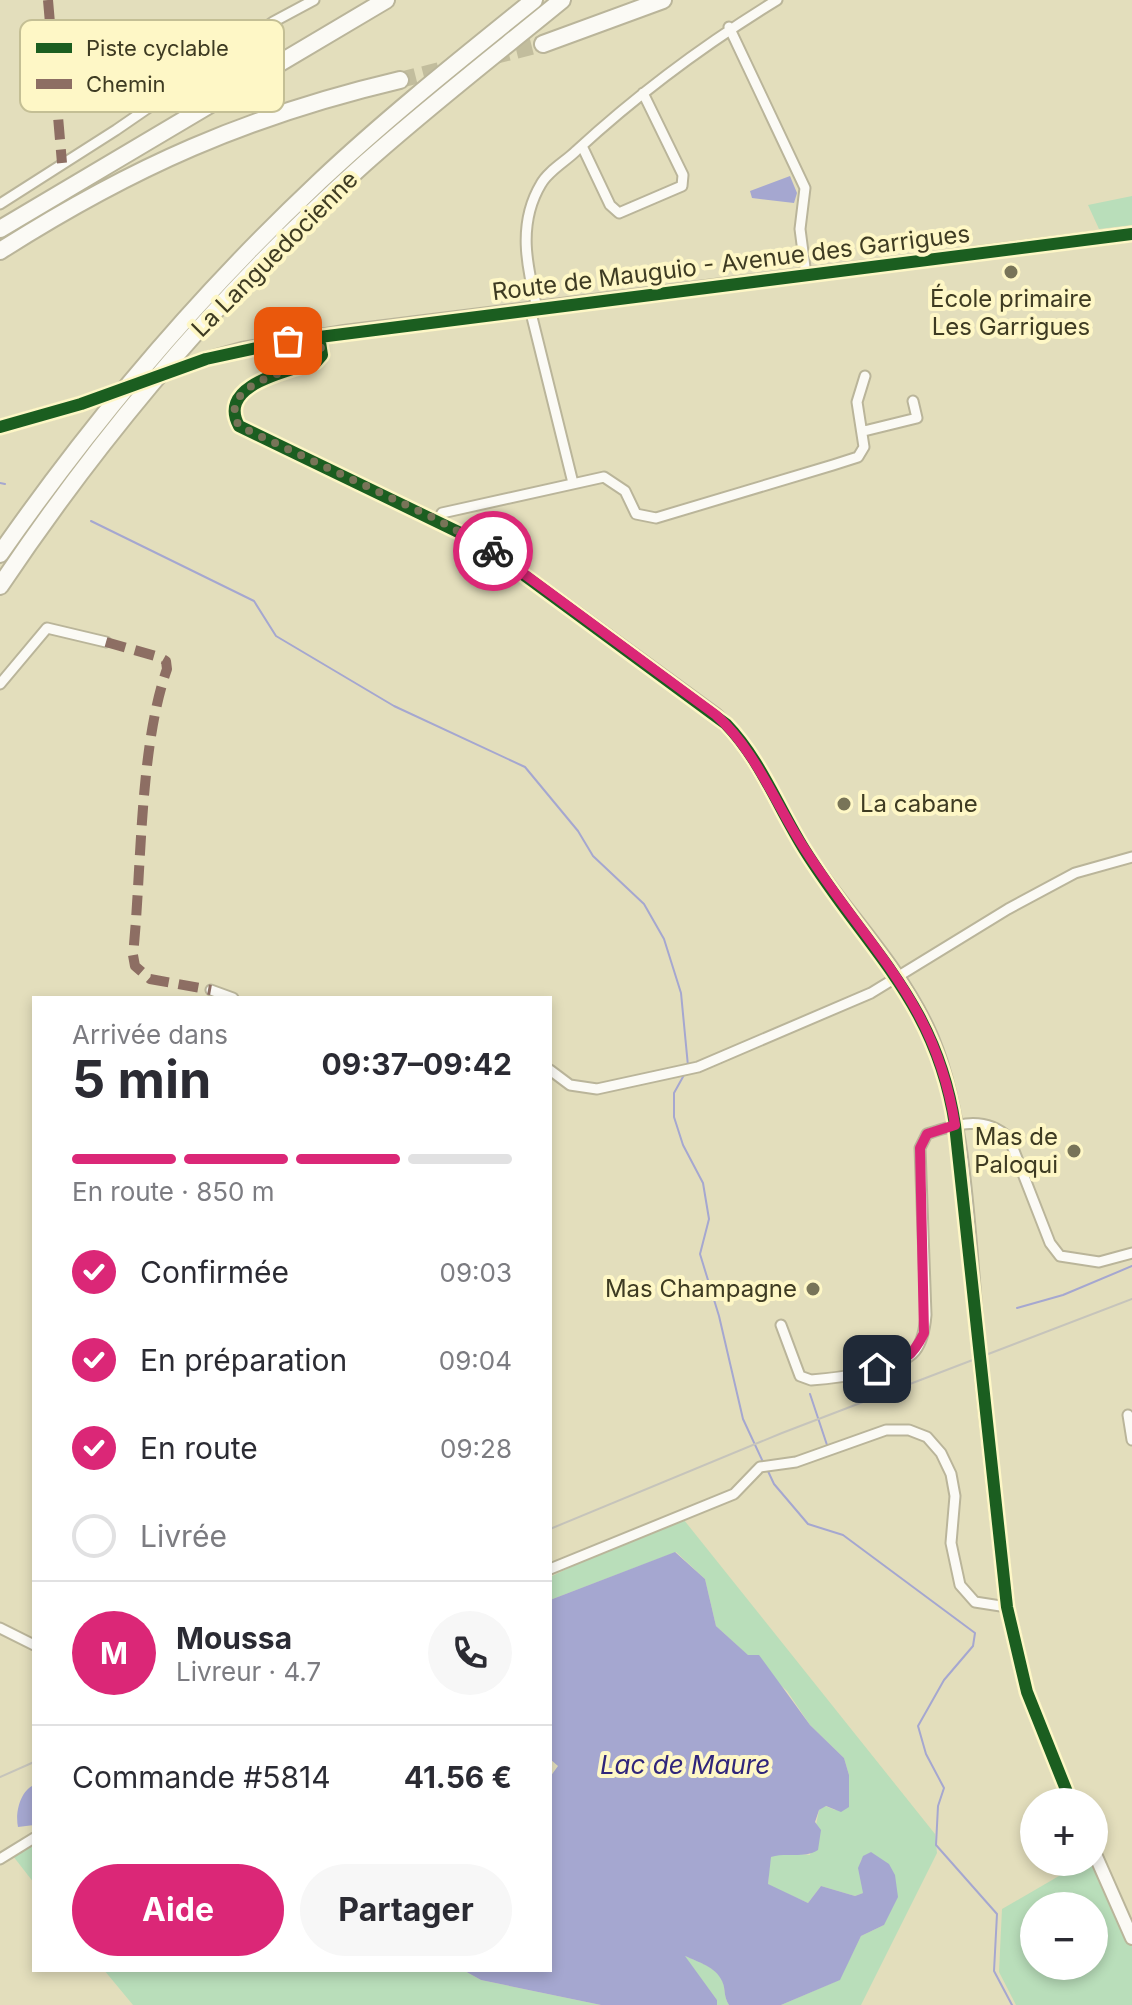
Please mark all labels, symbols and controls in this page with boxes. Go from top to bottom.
legend [20,20,284,112]
text: Piste cyclable [86,35,229,61]
text: Chemin [86,71,166,97]
street label: La Languedocienne [186,165,364,343]
street label: Route de Mauguio - Avenue des Garrigues [490,219,972,306]
marker: École primaire Les Garrigues [1002,263,1020,281]
place label: École primaire Les Garrigues [930,283,1092,341]
pin [254,307,322,375]
icon: bag [266,319,310,363]
courier [453,511,533,591]
icon: bike [471,529,515,573]
place label: La cabane [860,789,978,818]
marker: La cabane [835,795,853,813]
text: Arrivée dans [72,1019,228,1050]
text: 09:37–09:42 [322,1046,512,1082]
text: 5 min [72,1048,211,1111]
place label: Mas de Paloqui [974,1122,1058,1179]
marker: Mas de Paloqui [1065,1142,1083,1160]
text: En route · 850 m [72,1176,275,1207]
icon: check [72,1250,116,1294]
text: Confirmée [140,1254,289,1290]
text: 09:03 [440,1257,512,1288]
place label: Mas Champagne [605,1274,797,1303]
marker: Mas Champagne [804,1280,822,1298]
pin [843,1335,911,1403]
icon: check [72,1338,116,1382]
text: En préparation [140,1342,347,1378]
text: 09:04 [439,1345,512,1376]
icon: home [855,1347,899,1391]
icon: check [72,1426,116,1470]
text: En route [140,1430,258,1466]
text: 09:28 [440,1433,512,1464]
text: Livrée [140,1518,227,1554]
button: phone [428,1611,512,1695]
text: Moussa [176,1620,292,1656]
text: M [100,1635,128,1671]
text: Livreur · 4.7 [176,1656,321,1687]
water label: Lac de Maure [600,1749,770,1780]
text: Commande #5814 [72,1759,331,1795]
text: 41.56 € [404,1759,512,1795]
map controls [1020,1788,1108,1980]
button: + [1020,1788,1108,1876]
button: Aide [72,1864,284,1956]
button: Partager [300,1864,512,1956]
button: − [1020,1892,1108,1980]

